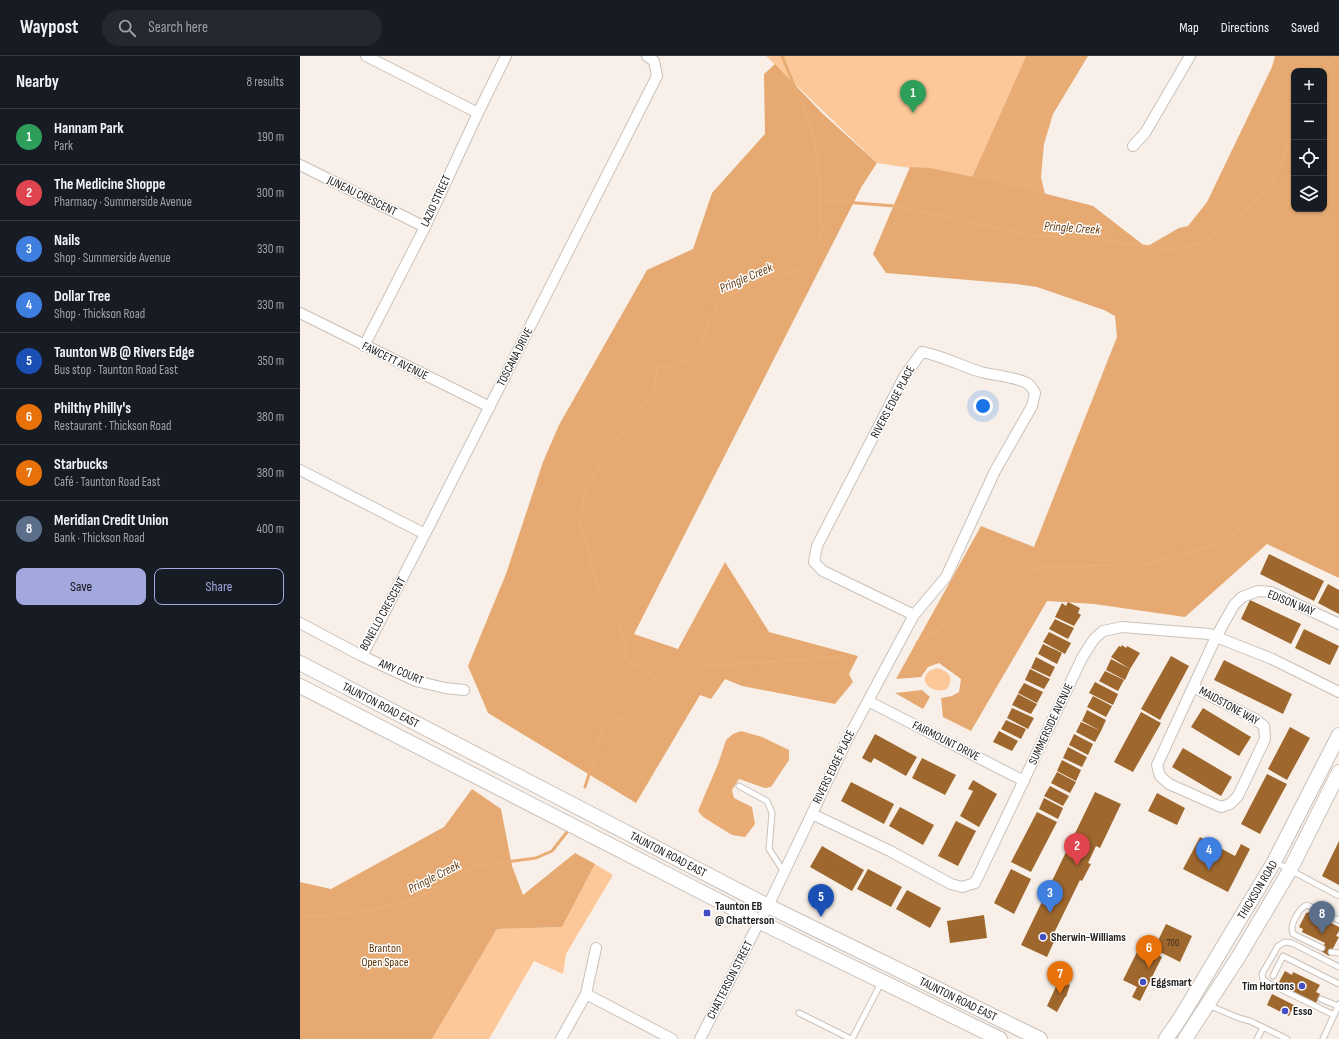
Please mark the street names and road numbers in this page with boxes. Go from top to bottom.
street label: JUNEAU CRESCENT [324,172,399,219]
street label: LAZIO STREET [418,173,455,229]
street label: TOSCANA DRIVE [494,325,536,389]
street label: FAWCETT AVENUE [359,339,431,383]
street label: RIVERS EDGE PLACE [868,363,918,441]
street label: BONELLO CRESCENT [357,574,409,654]
street label: EDISON WAY [1265,587,1317,619]
street label: AMY COURT [376,656,426,688]
street label: TAUNTON ROAD EAST [340,679,422,731]
street label: SUMMERSIDE AVENUE [1026,681,1076,767]
street label: MAIDSTONE WAY [1196,683,1262,729]
street label: FAIRMOUNT DRIVE [910,718,982,764]
street label: RIVERS EDGE PLACE [810,728,858,806]
street label: TAUNTON ROAD EAST [627,828,709,880]
street label: THICKSON ROAD [1234,857,1281,922]
street label: CHATTERSON STREET [704,938,756,1022]
street label: TAUNTON ROAD EAST [917,974,999,1024]

